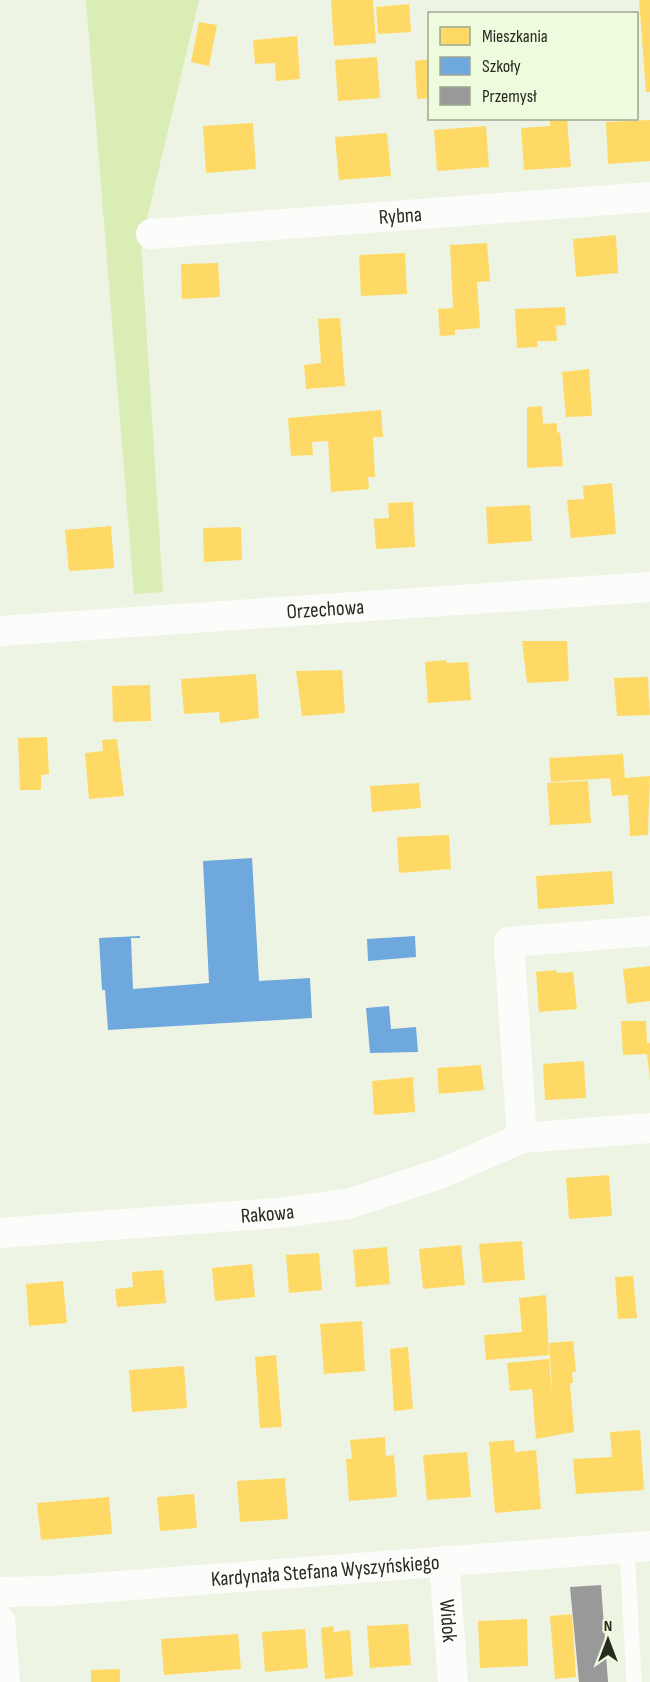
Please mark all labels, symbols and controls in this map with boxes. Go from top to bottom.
legend [428,12,638,120]
text: Mieszkania [482,26,548,47]
text: Szkoły [482,56,521,77]
text: Przemysł [482,86,537,107]
street label: Rybna [378,202,423,230]
street label: Orzechowa [286,594,365,625]
street label: Rakowa [240,1199,296,1229]
street label: Kardynała Stefana Wyszyńskiego [210,1550,440,1592]
street label: Widok [434,1598,462,1643]
north arrow [578,1610,638,1670]
text: N [604,1617,612,1636]

